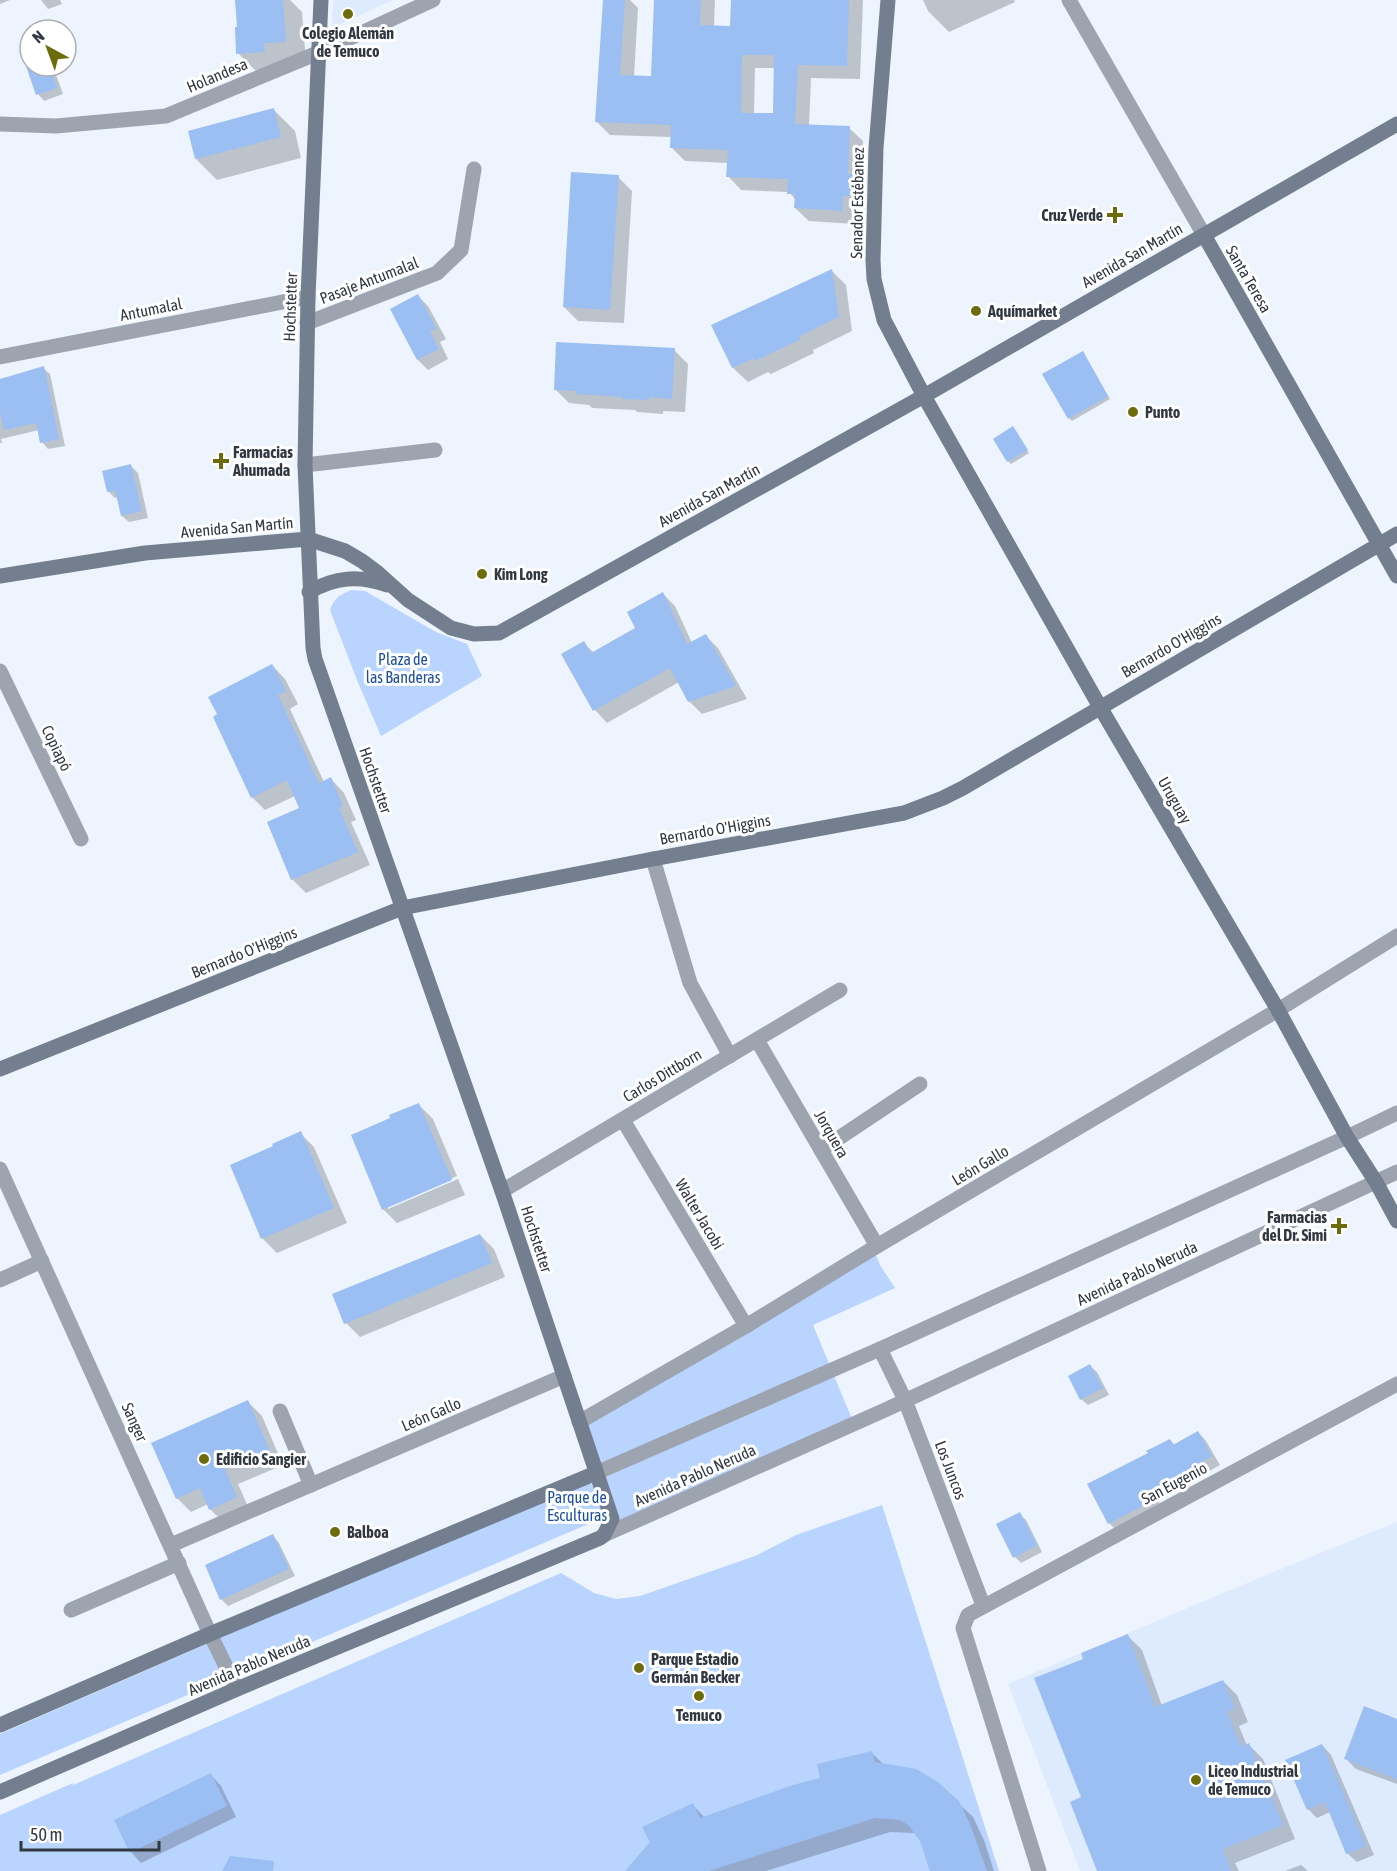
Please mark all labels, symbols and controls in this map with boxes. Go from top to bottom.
marker: Colegio Alemán de Temuco [341,7,355,21]
north arrow [18,18,78,78]
place label: Colegio Alemán de Temuco [302,24,394,60]
text: N [29,27,48,47]
street label: Holandesa [184,54,250,96]
street label: Senador Estébanez [847,147,867,259]
place label: Cruz Verde [1041,206,1103,224]
marker: Cruz Verde [1108,208,1122,222]
street label: Avenida San Martín [1079,219,1185,291]
street label: Santa Teresa [1223,242,1275,316]
street label: Pasaje Antumalal [317,253,422,308]
street label: Hochstetter [280,272,300,342]
street label: Antumalal [118,294,184,324]
place label: Aquímarket [987,302,1057,320]
marker: Aquímarket [969,304,983,318]
place label: Punto [1145,403,1181,421]
marker: Punto [1126,405,1140,419]
place label: Farmacias Ahumada [232,443,293,479]
marker: Farmacias Ahumada [214,454,228,468]
street label: Avenida San Martín [655,460,763,530]
street label: Avenida San Martín [180,513,294,541]
place label: Kim Long [494,565,548,583]
marker: Kim Long [475,567,489,581]
street label: Bernardo O'Higgins [1118,609,1225,682]
park label: Plaza de las Banderas [366,650,441,686]
street label: Copiapó [37,722,76,774]
street label: Hochstetter [356,744,396,816]
street label: Uruguay [1154,774,1196,827]
street label: Bernardo O'Higgins [658,810,772,849]
street label: Bernardo O'Higgins [189,922,300,982]
street label: Carlos Dittborn [620,1045,704,1105]
street label: Jorquera [810,1107,853,1161]
street label: León Gallo [949,1141,1011,1189]
street label: Walter Jacobi [672,1176,728,1252]
street label: Hochstetter [518,1203,556,1275]
place label: Farmacias del Dr. Simi [1262,1208,1327,1244]
marker: Farmacias del Dr. Simi [1332,1219,1346,1233]
street label: Avenida Pablo Neruda [1074,1237,1200,1309]
street label: León Gallo [399,1393,463,1435]
street label: Sanger [118,1400,152,1445]
street label: Los Juncos [932,1438,971,1502]
street label: Avenida Pablo Neruda [632,1440,758,1510]
place label: Edificio Sangier [216,1450,306,1468]
marker: Edificio Sangier [197,1452,211,1466]
street label: San Eugenio [1138,1458,1210,1509]
park label: Parque de Esculturas [547,1488,607,1524]
place label: Balboa [347,1523,389,1541]
marker: Balboa [328,1525,342,1539]
street label: Avenida Pablo Neruda [185,1631,313,1699]
place label: Parque Estadio Germán Becker [651,1650,740,1686]
marker: Parque Estadio Germán Becker [632,1661,646,1675]
marker: Temuco [692,1689,706,1703]
place label: Temuco [676,1706,722,1724]
place label: Liceo Industrial de Temuco [1208,1762,1299,1798]
marker: Liceo Industrial de Temuco [1189,1773,1203,1787]
scale bar [21,1814,159,1852]
text: 50 m [30,1824,62,1845]

